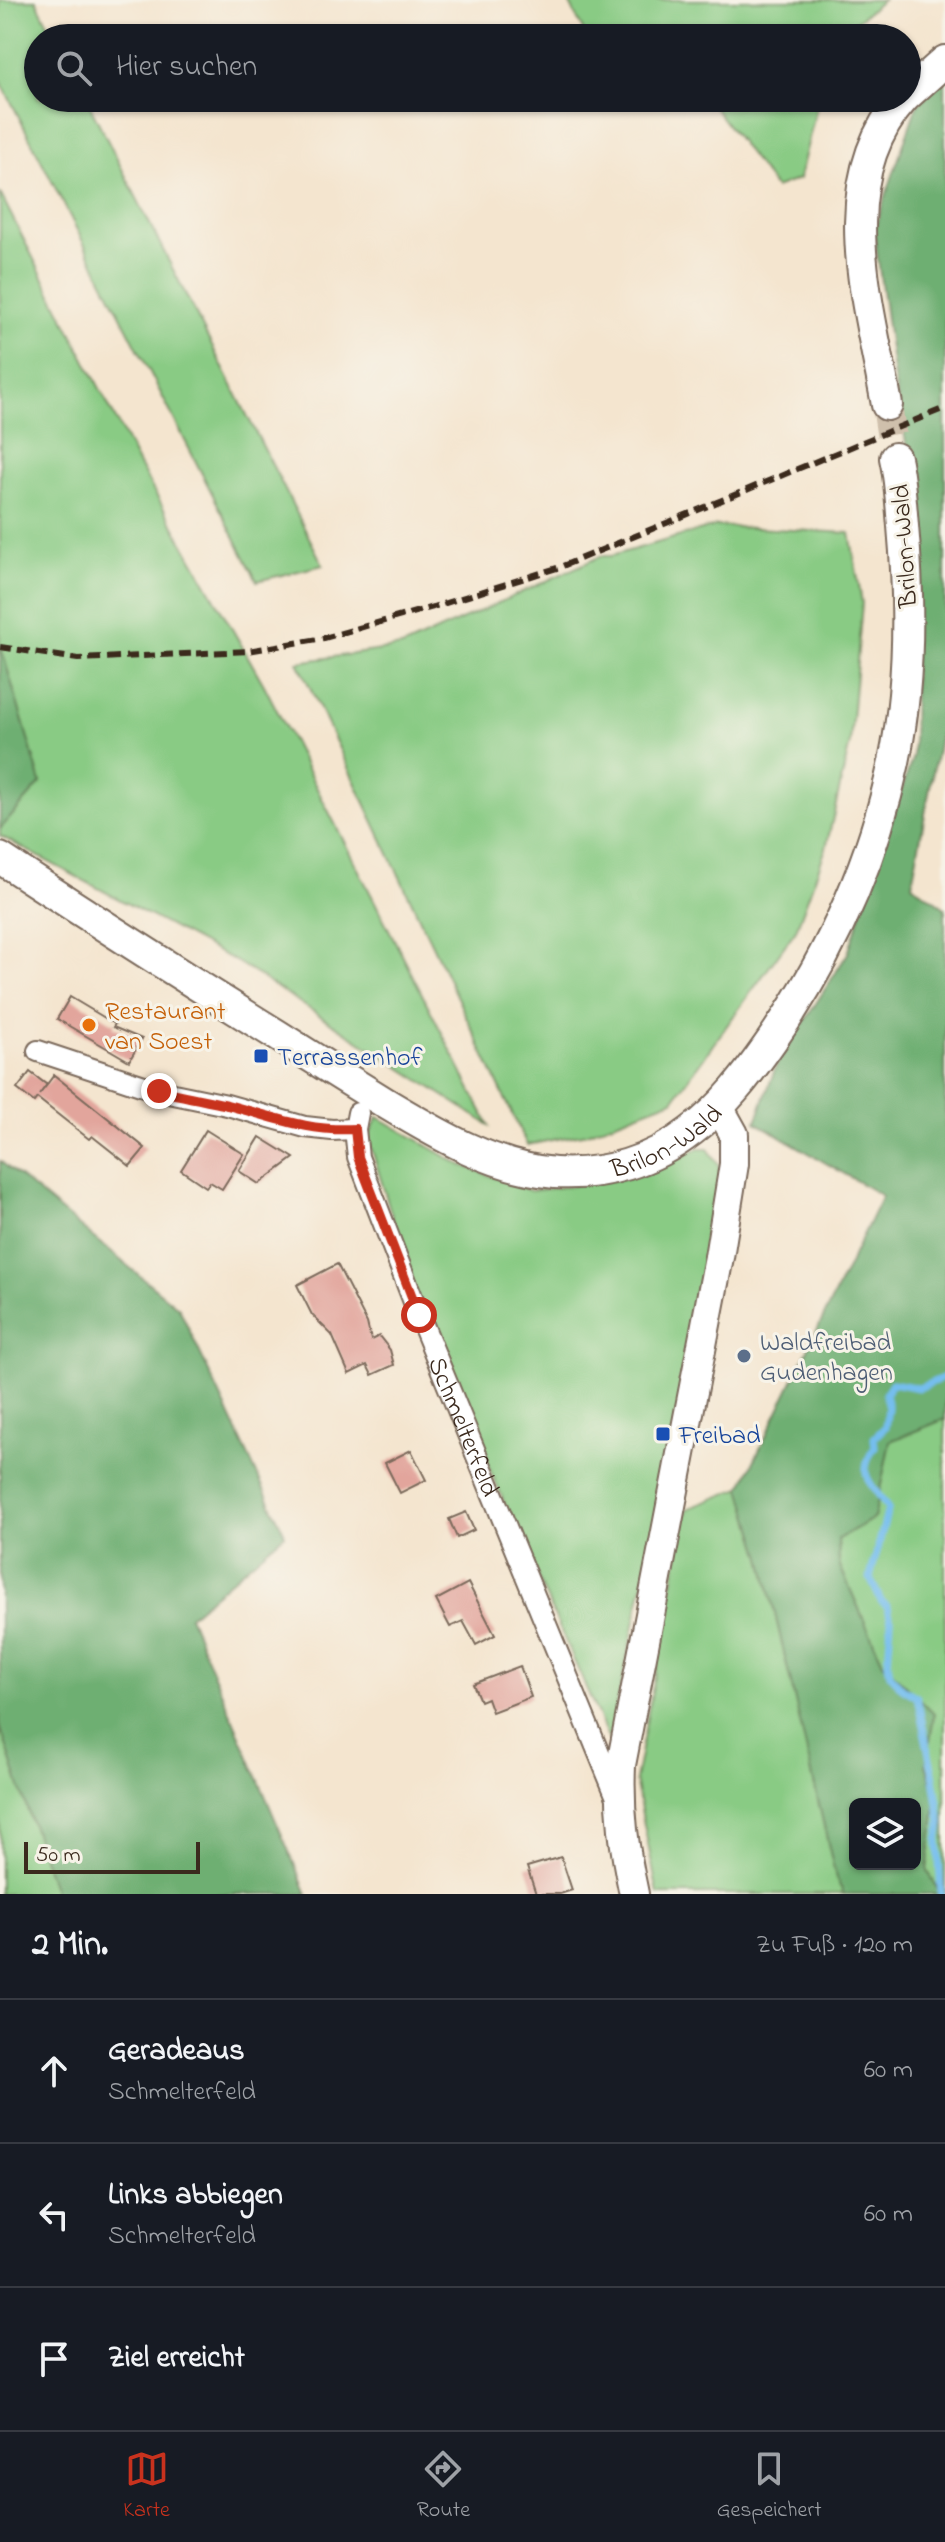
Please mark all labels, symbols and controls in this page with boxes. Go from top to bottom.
search box [24,24,921,112]
icon: search [52,46,96,90]
text: Hier suchen [116,46,257,90]
street label: Brilon-Wald [883,482,929,610]
place label: Restaurant van Soest [105,994,226,1062]
marker: Restaurant van Soest [80,1016,98,1034]
place label: Terrassenhof [277,1040,424,1078]
marker: Terrassenhof [252,1047,270,1065]
route end [141,1073,177,1109]
street label: Brilon-Wald [606,1097,733,1190]
route start [401,1297,437,1333]
place label: Waldfreibad Gudenhagen [760,1325,893,1393]
marker: Waldfreibad Gudenhagen [735,1347,753,1365]
street label: Schmelterfeld [416,1352,508,1503]
place label: Freibad [678,1418,761,1456]
marker: Freibad [654,1425,672,1443]
map controls [849,1798,921,1870]
button: layers [849,1798,921,1870]
scale bar [24,1838,200,1874]
text: 50 m [36,1840,81,1872]
text: 2 Min. [32,1921,108,1971]
text: Zu Fuß · 120 m [756,1927,913,1965]
text: Geradeaus [108,2030,245,2074]
icon: ahead [32,2049,76,2093]
text: 60 m [864,2052,913,2090]
text: Schmelterfeld [108,2074,256,2112]
text: Links abbiegen [108,2174,283,2218]
icon: left [32,2193,76,2237]
text: 60 m [864,2196,913,2234]
text: Schmelterfeld [108,2218,256,2256]
icon: arrive [32,2337,76,2381]
text: Ziel erreicht [108,2337,245,2381]
tab: Karte [123,2447,170,2527]
tab: Route [417,2447,470,2527]
tab: Gespeichert [717,2447,822,2527]

